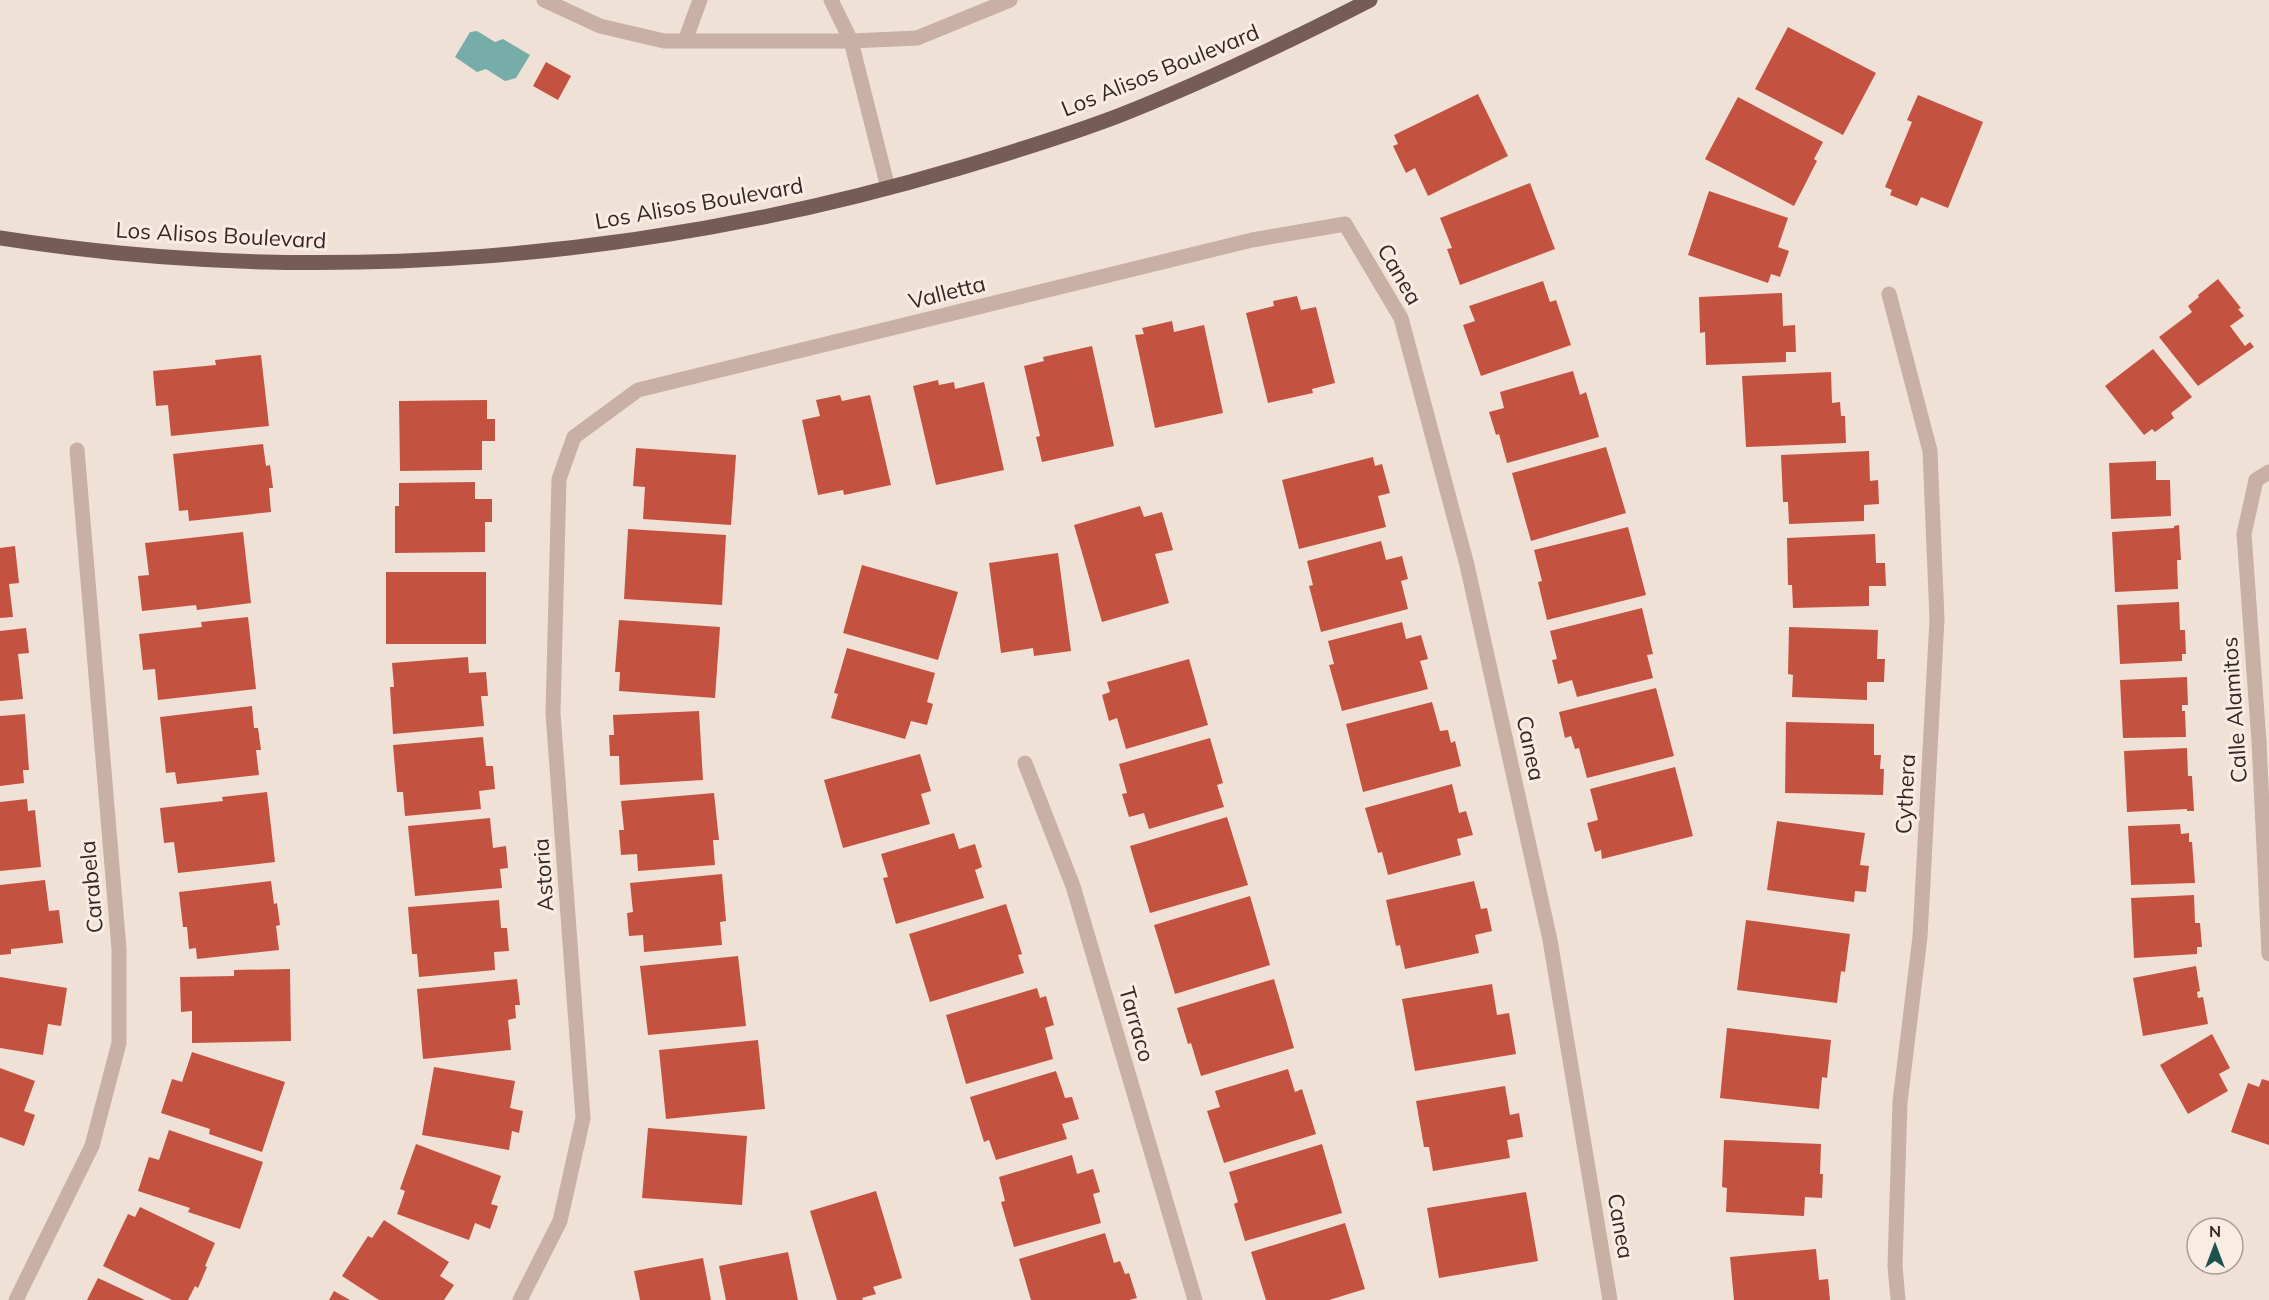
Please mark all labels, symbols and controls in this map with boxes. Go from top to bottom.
street label: Los Alisos Boulevard [1057,18,1263,122]
street label: Los Alisos Boulevard [593,171,805,235]
street label: Los Alisos Boulevard [115,216,327,254]
street label: Canea [1371,238,1429,310]
street label: Valletta [906,269,988,315]
street label: Calle Alamitos [2215,636,2253,784]
street label: Canea [1510,713,1552,783]
street label: Cythera [1889,753,1921,835]
street label: Astoria [526,837,560,913]
street label: Carabela [73,840,109,934]
street label: Tarraco [1113,983,1161,1065]
street label: Canea [1601,1191,1641,1261]
north arrow [2185,1216,2245,1276]
text: N [2209,1221,2221,1241]

